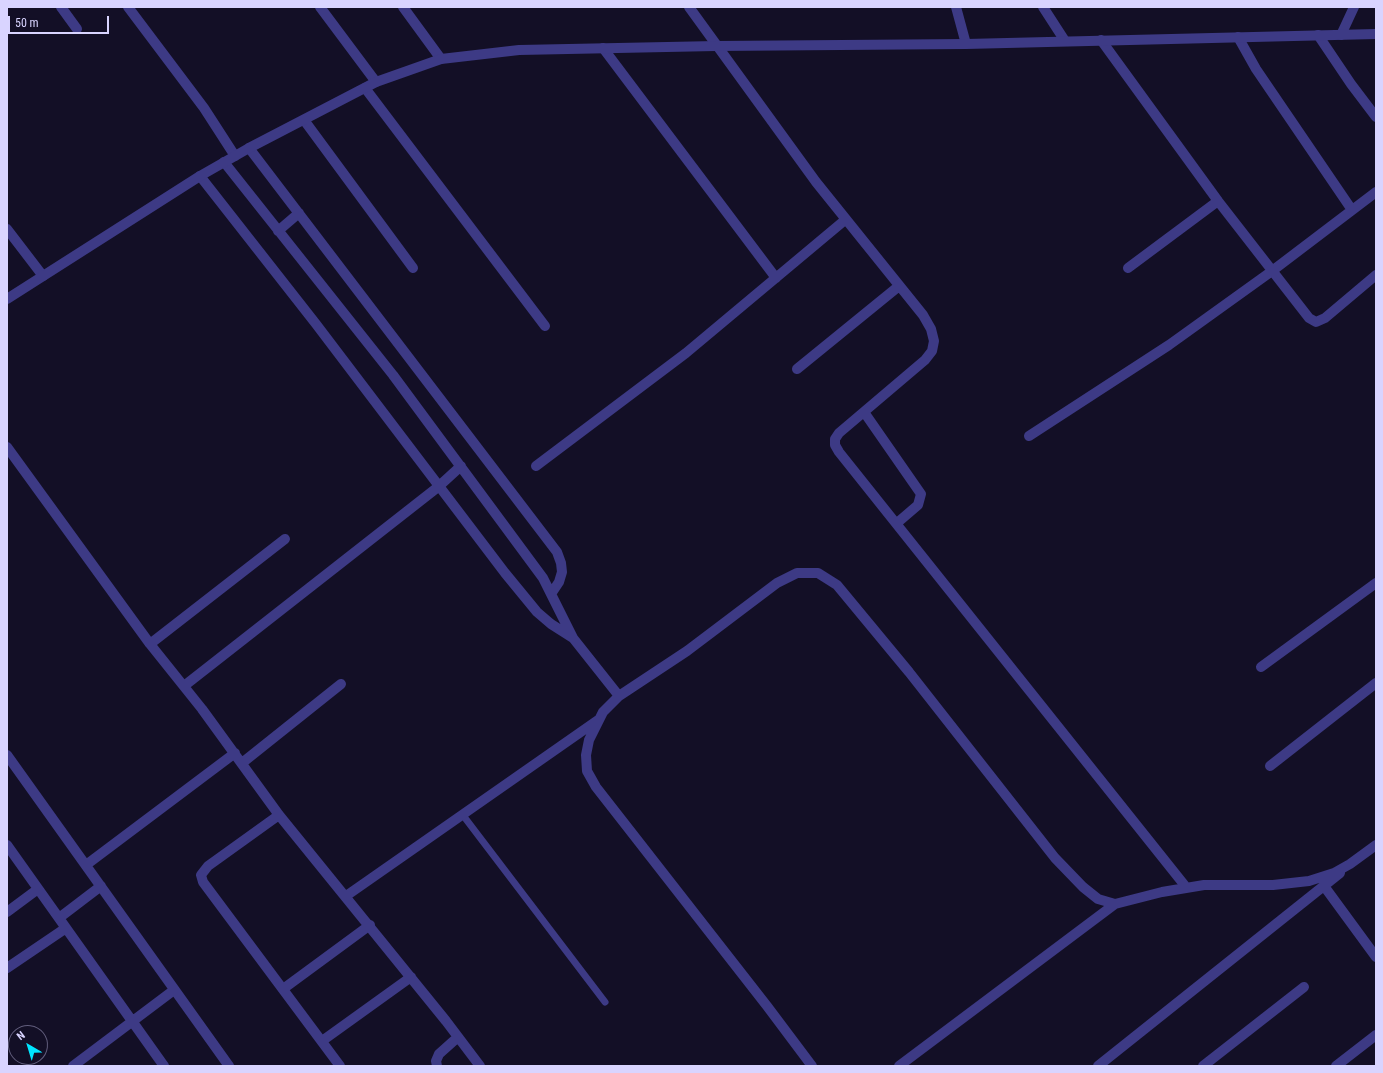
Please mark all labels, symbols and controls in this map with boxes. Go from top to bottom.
scale bar [10,8,111,34]
text: 50 m [15,16,39,30]
north arrow [8,1025,48,1065]
text: N [14,1029,28,1043]

